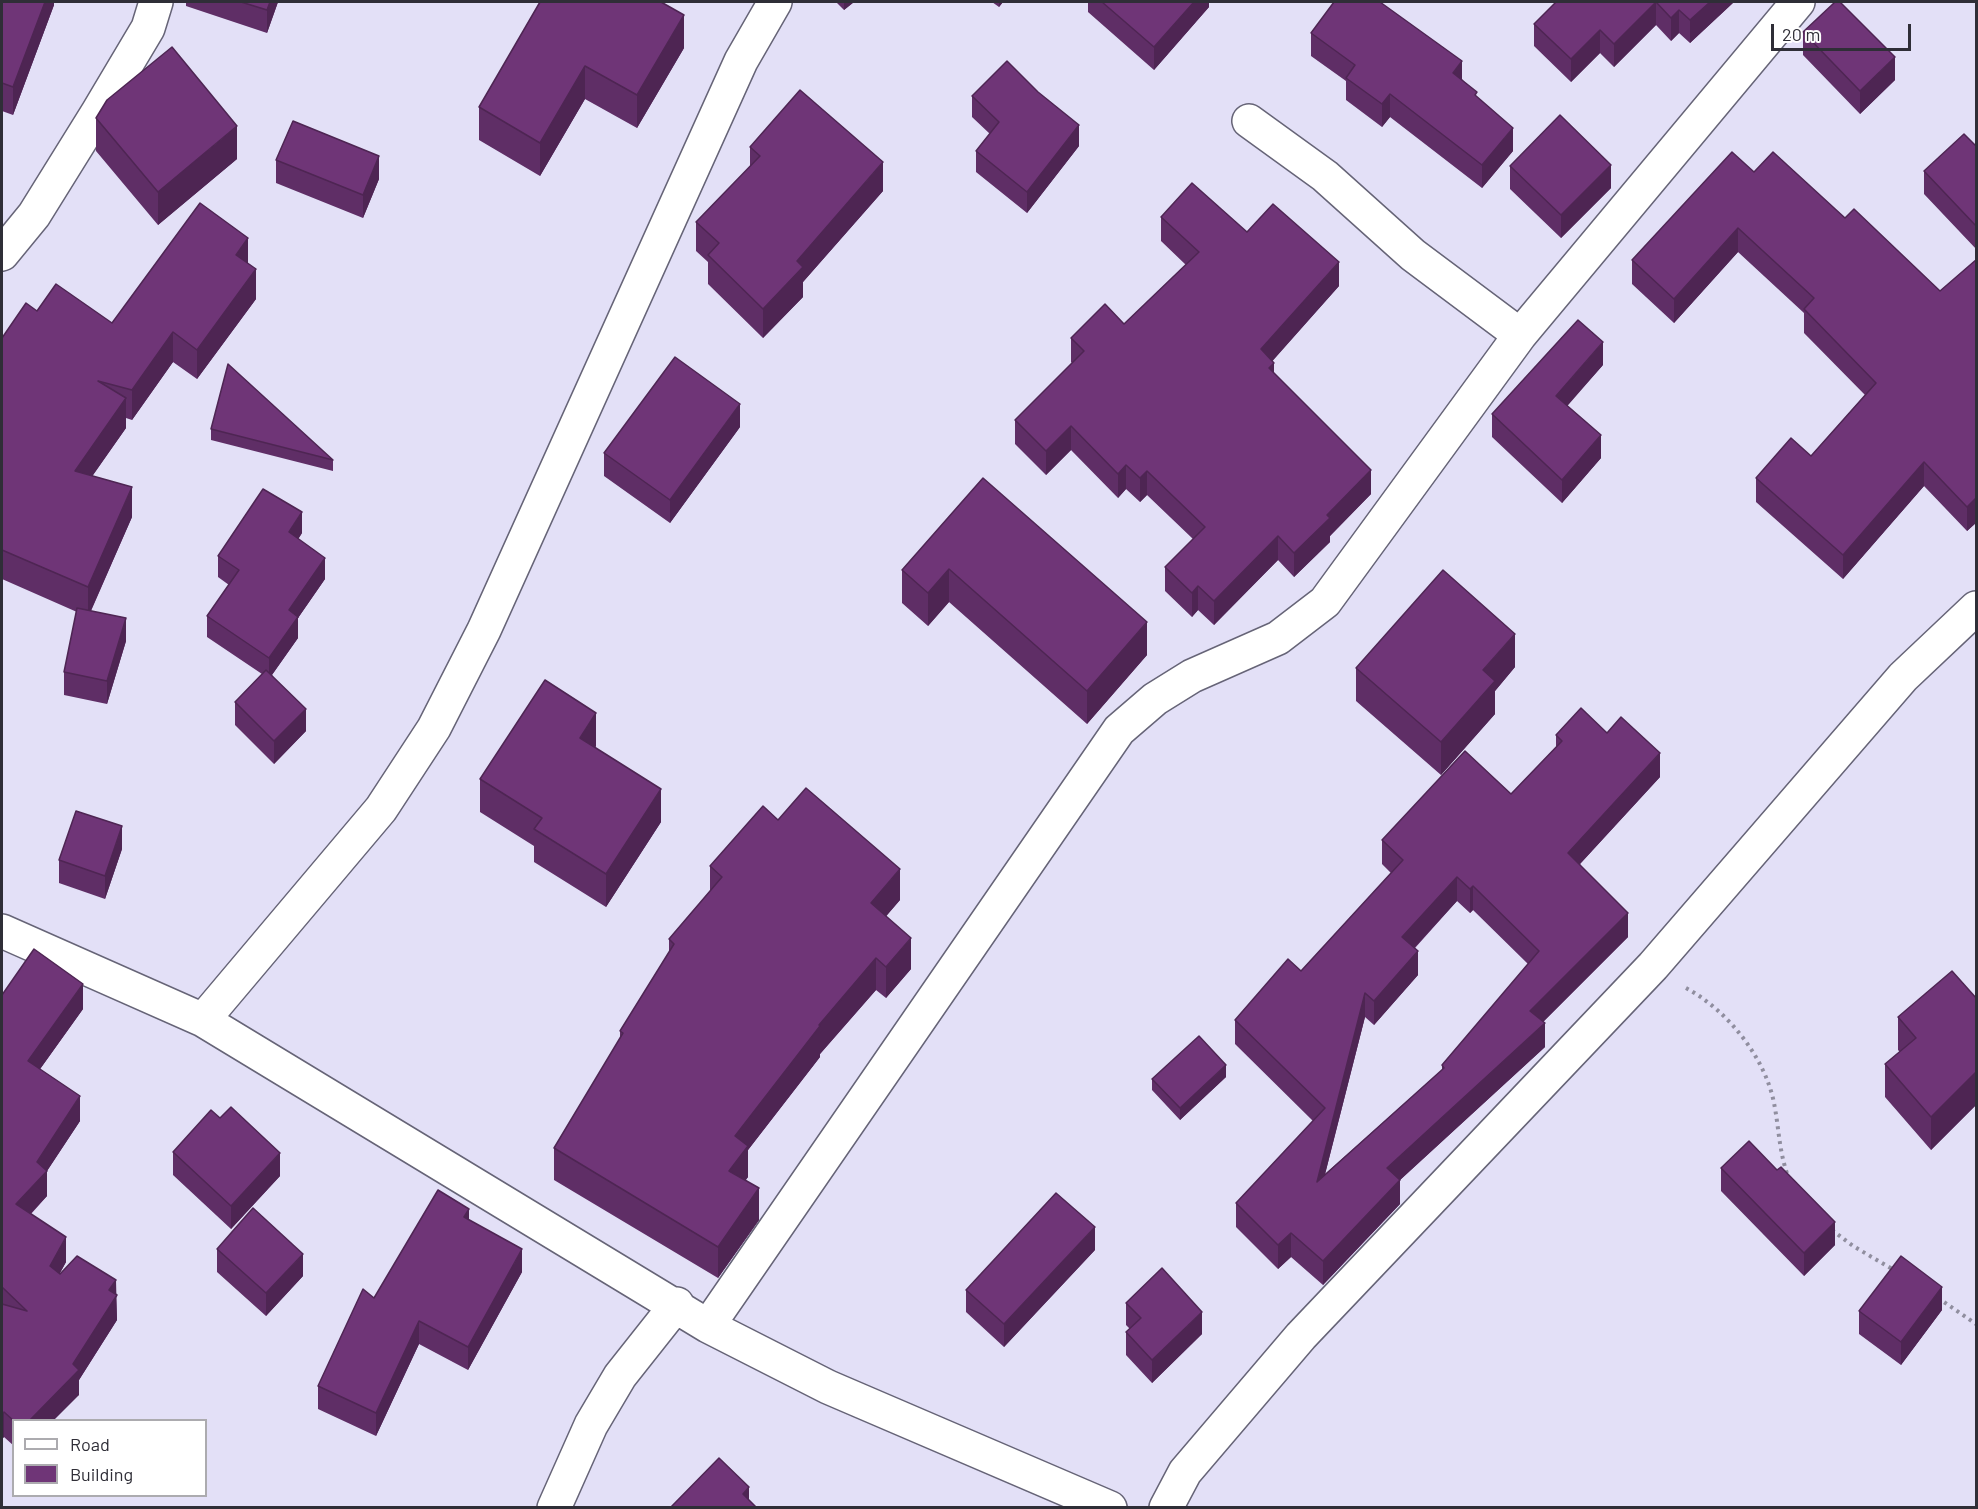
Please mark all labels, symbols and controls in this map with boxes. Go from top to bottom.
scale bar [1774,12,1914,50]
text: 20 m [1782,23,1820,45]
legend [12,1419,207,1497]
text: Road [70,1433,110,1455]
text: Building [70,1463,133,1485]

